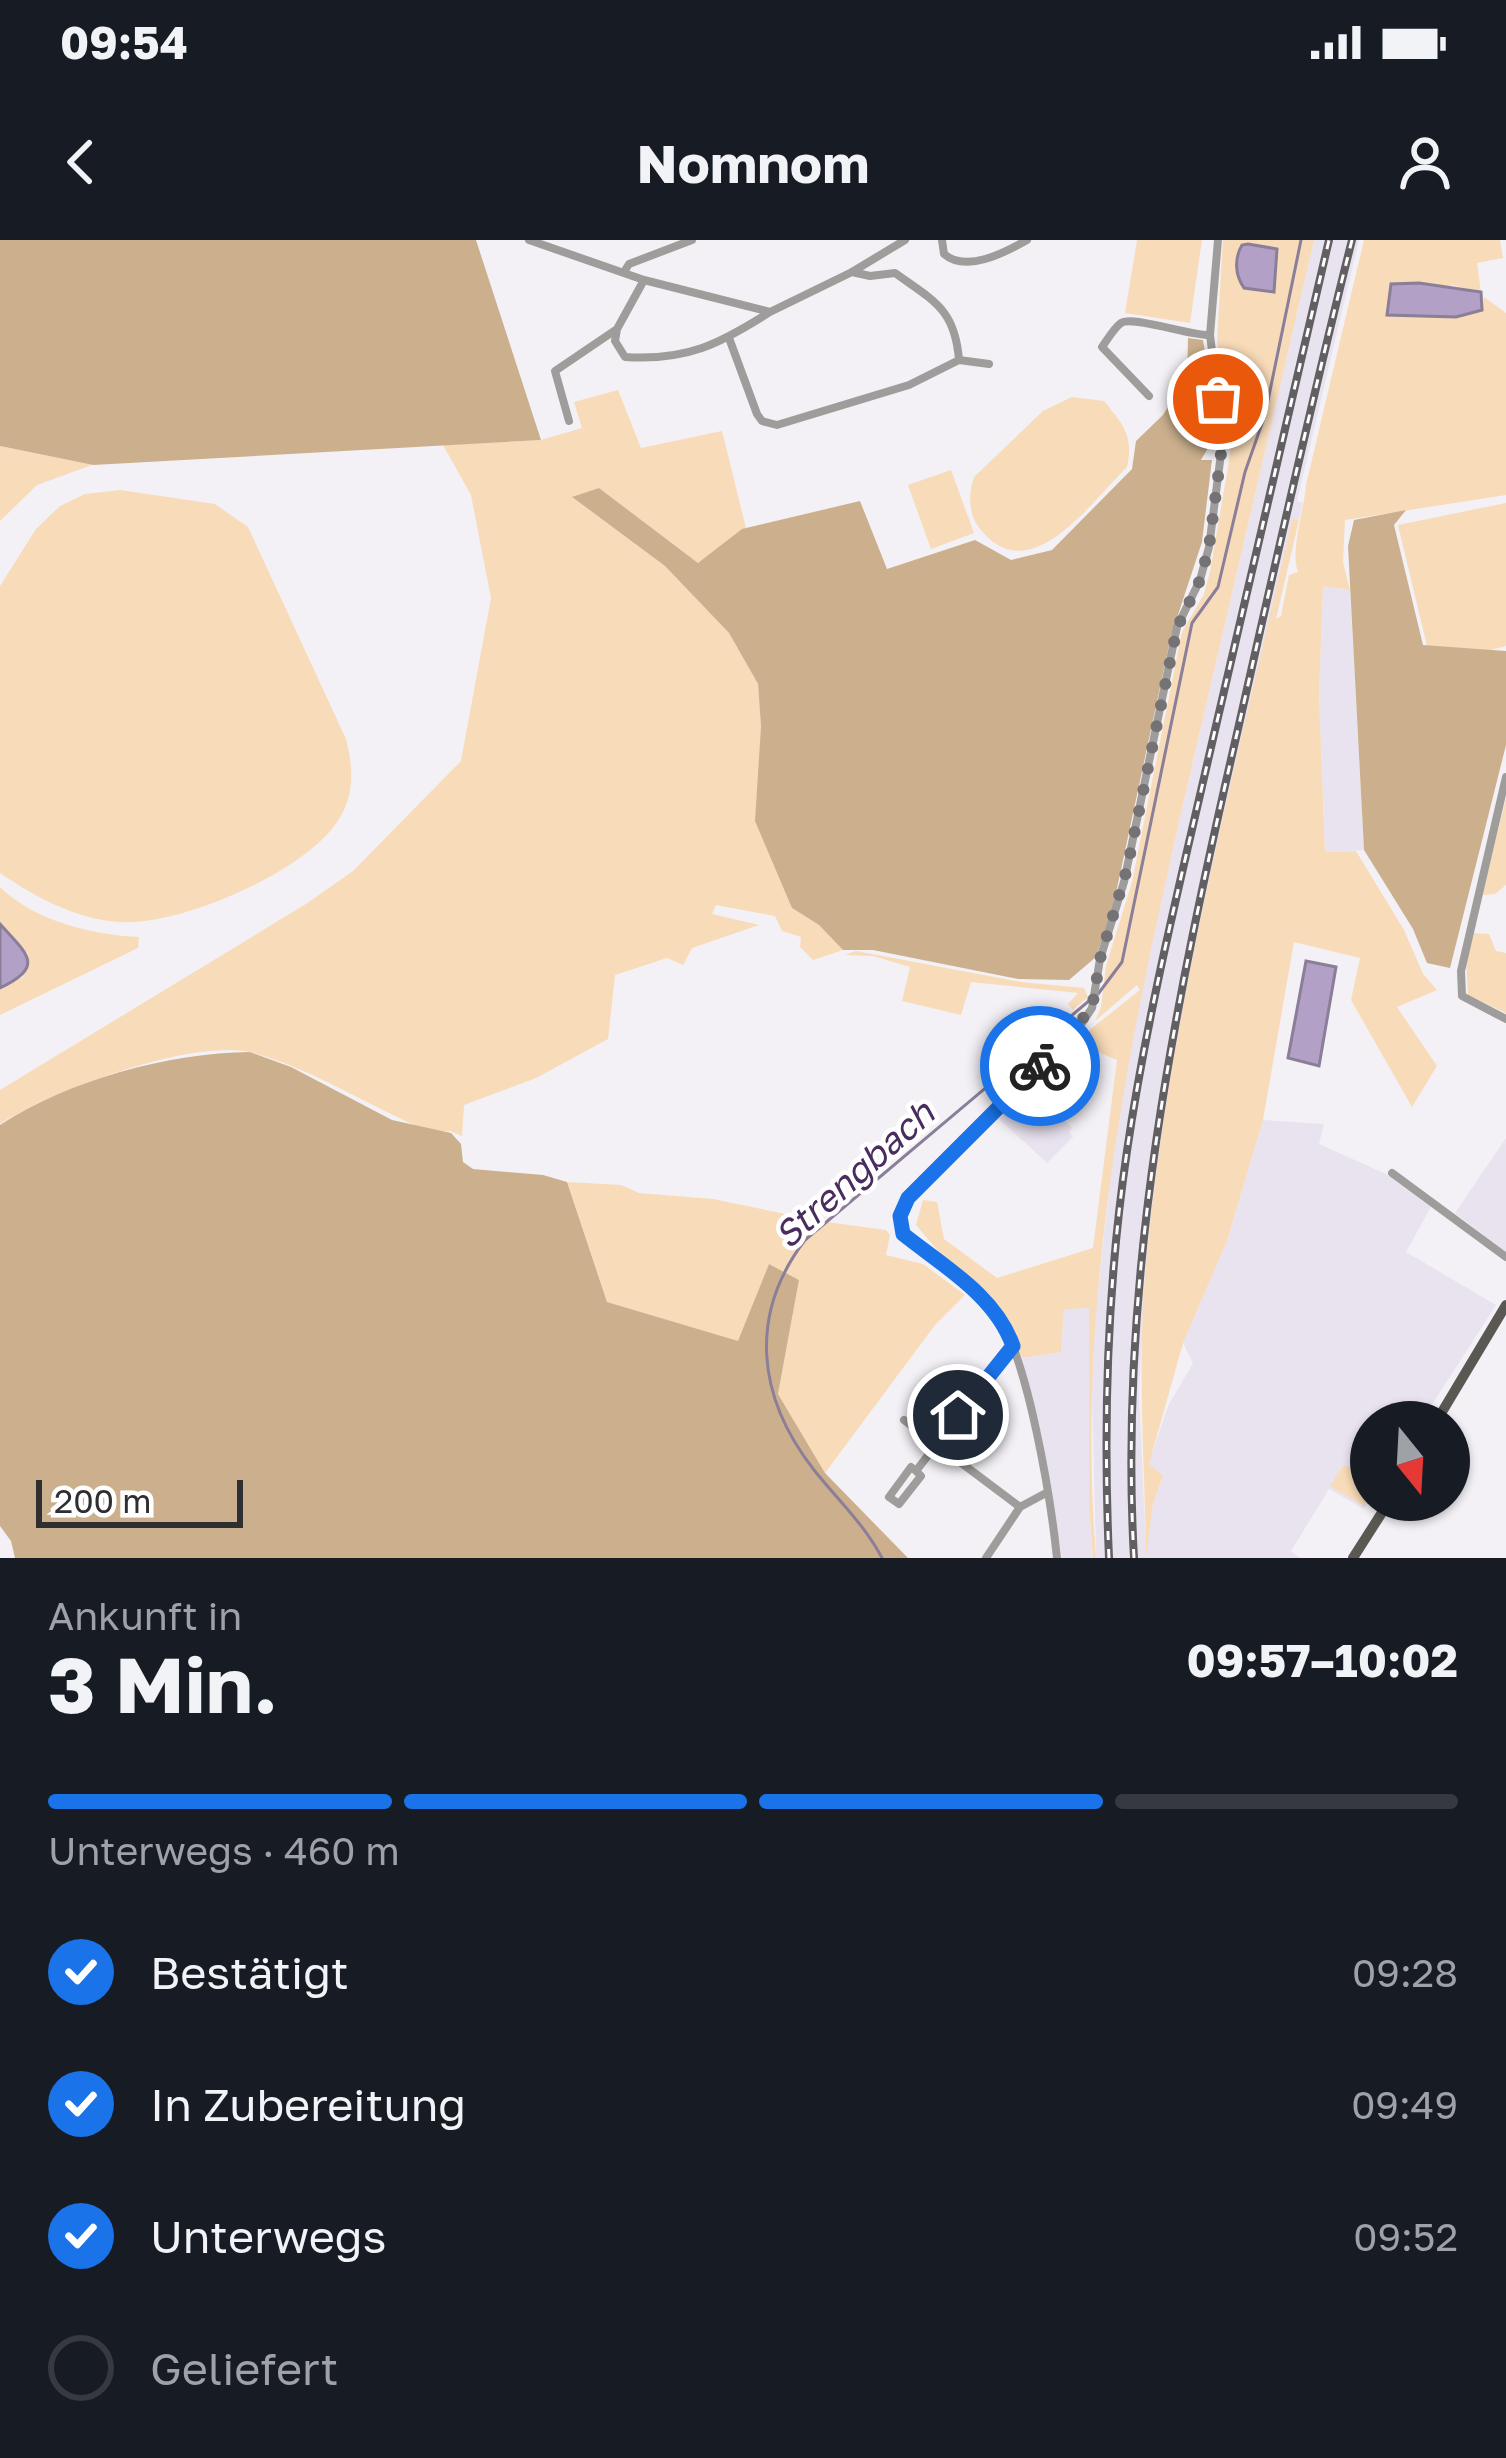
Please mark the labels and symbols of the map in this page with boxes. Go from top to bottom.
pin [1167,348,1269,450]
courier [980,1006,1100,1126]
water label: Strengbach [765,1090,944,1256]
pin [907,1364,1009,1466]
north arrow [1350,1401,1470,1521]
scale bar [36,1474,243,1527]

